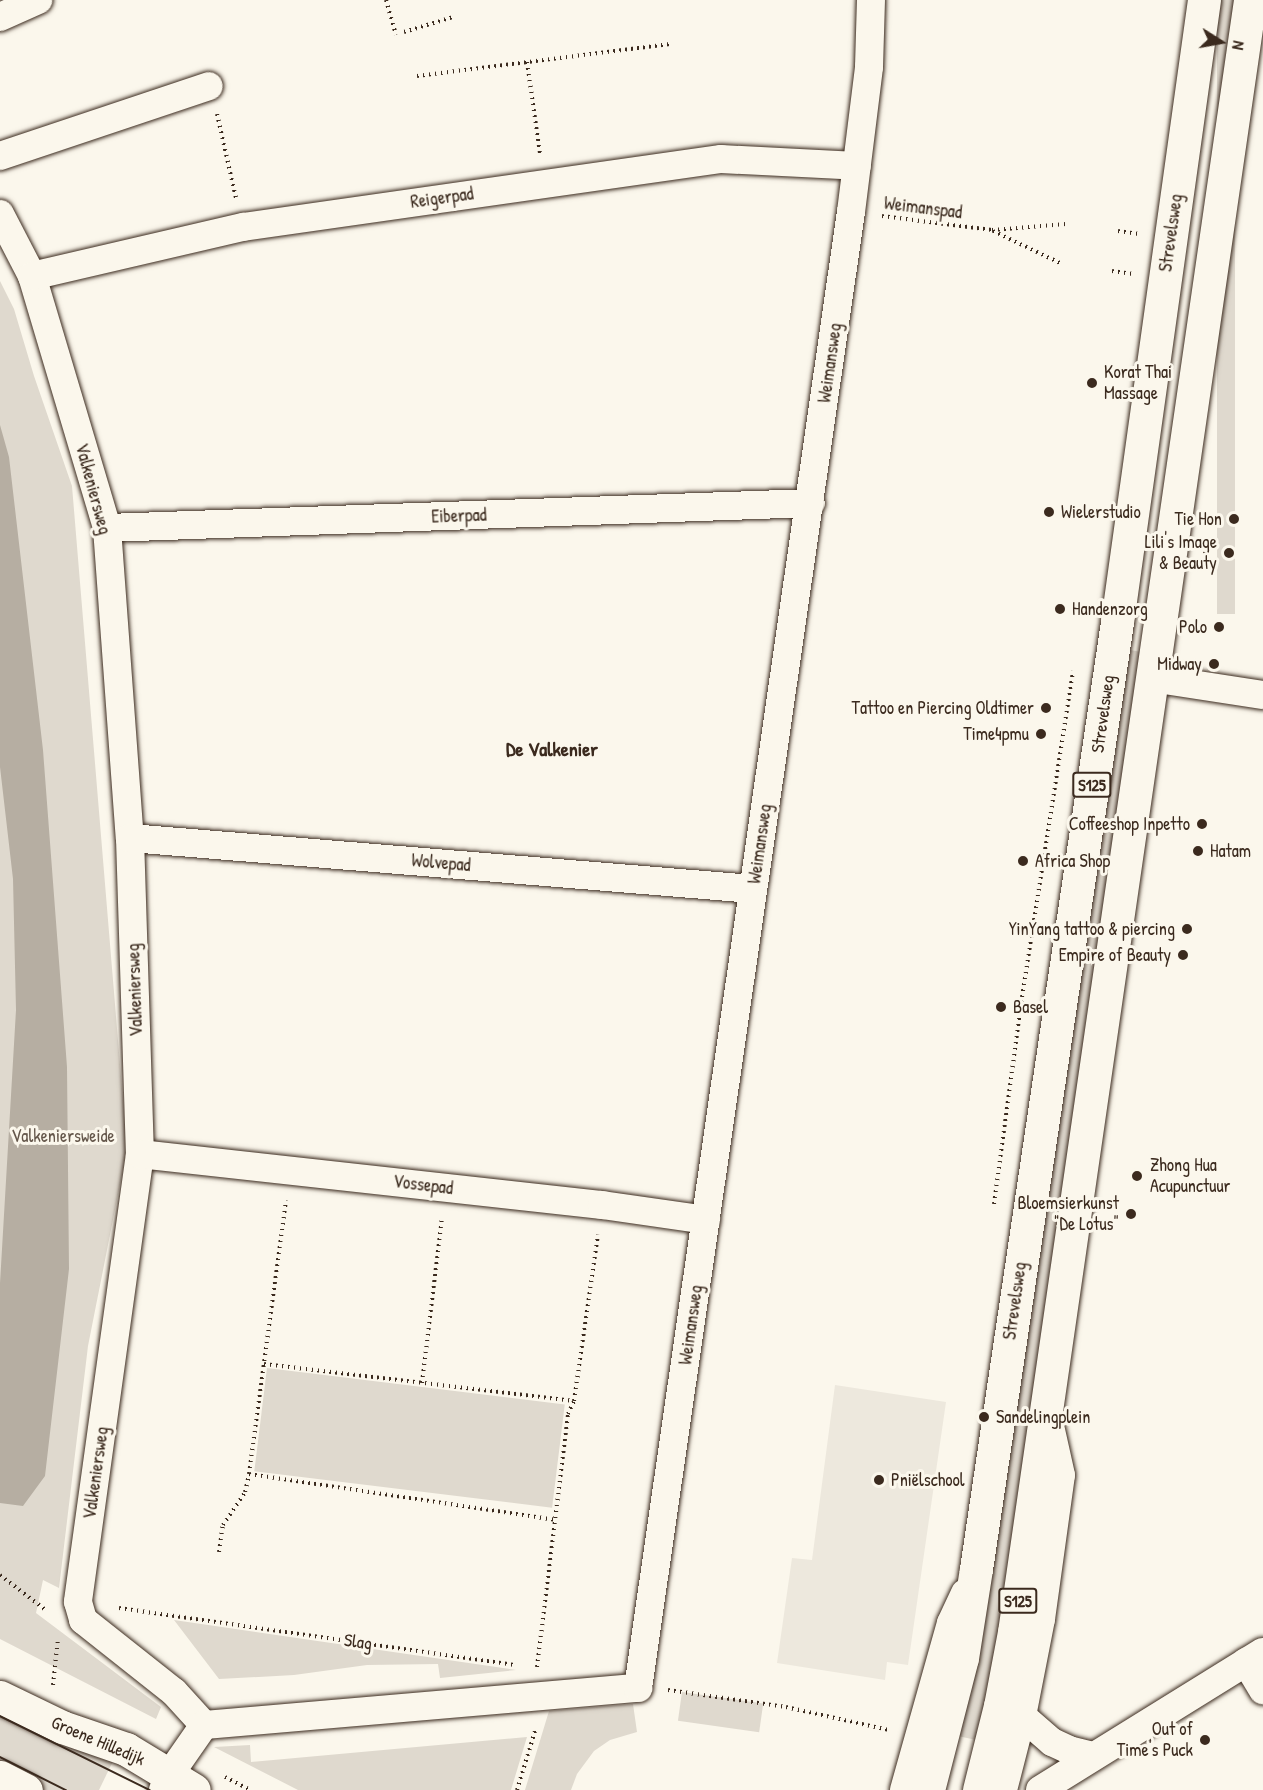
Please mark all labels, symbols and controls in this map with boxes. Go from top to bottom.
north arrow [1191,12,1251,72]
text: N [1227,39,1250,52]
street label: Reigerpad [409,183,475,213]
street label: Weimanspad [883,193,963,223]
street label: Strevelsweg [1155,193,1187,273]
street label: Weimansweg [814,322,846,404]
place label: Korat Thai Massage [1104,362,1172,404]
marker: Korat Thai Massage [1085,376,1099,390]
street label: Valkeniersweg [70,441,116,537]
place label: Wielerstudio [1061,501,1141,523]
street label: Eiberpad [431,504,487,528]
marker: Wielerstudio [1042,505,1056,519]
place label: Tie Hon [1174,508,1222,530]
marker: Tie Hon [1227,512,1241,526]
place label: Lili's Image & Beauty [1145,532,1217,574]
marker: Lili's Image & Beauty [1222,546,1236,560]
place label: Handenzorg [1072,598,1148,620]
marker: Handenzorg [1053,602,1067,616]
place label: Polo [1179,616,1207,638]
marker: Polo [1212,620,1226,634]
place label: Midway [1157,653,1202,675]
marker: Midway [1207,657,1221,671]
street label: Strevelsweg [1087,674,1119,754]
place label: Tattoo en Piercing Oldtimer [852,697,1034,719]
marker: Tattoo en Piercing Oldtimer [1039,701,1053,715]
place label: Time4pmu [963,723,1029,745]
marker: Time4pmu [1034,727,1048,741]
district label: De Valkenier [506,736,598,760]
road number: S125 [1071,772,1113,798]
street label: Weimansweg [744,803,776,885]
place label: Coffeeshop Inpetto [1069,813,1190,835]
marker: Coffeeshop Inpetto [1195,817,1209,831]
place label: Hatam [1210,840,1251,862]
marker: Hatam [1191,844,1205,858]
street label: Wolvepad [411,850,471,876]
place label: Africa Shop [1035,850,1110,872]
marker: Africa Shop [1016,854,1030,868]
place label: YinYang tattoo & piercing [1009,918,1175,940]
marker: YinYang tattoo & piercing [1180,922,1194,936]
street label: Valkeniersweg [123,943,147,1037]
place label: Empire of Beauty [1059,944,1171,966]
marker: Empire of Beauty [1176,948,1190,962]
place label: Basel [1013,996,1048,1018]
marker: Basel [994,1000,1008,1014]
park label: Valkeniersweide [11,1125,115,1147]
place label: Zhong Hua Acupunctuur [1150,1155,1231,1198]
marker: Zhong Hua Acupunctuur [1128,1167,1146,1185]
street label: Vossepad [392,1171,454,1199]
place label: Bloemsierkunst "De Lotus" [1017,1193,1119,1236]
marker: Bloemsierkunst "De Lotus" [1124,1207,1138,1221]
street label: Strevelsweg [999,1261,1031,1341]
street label: Weimansweg [675,1284,707,1366]
place label: Sandelingplein [996,1406,1090,1428]
marker: Sandelingplein [977,1410,991,1424]
street label: Valkeniersweg [79,1425,113,1521]
place label: Pniëlschool [891,1469,965,1491]
marker: Pniëlschool [872,1473,886,1487]
road number: S125 [997,1588,1039,1614]
street label: Slag [343,1629,373,1655]
street label: Groene Hilledijk [48,1712,148,1770]
place label: Out of Time's Puck [1117,1719,1193,1762]
marker: Out of Time's Puck [1198,1733,1212,1747]

